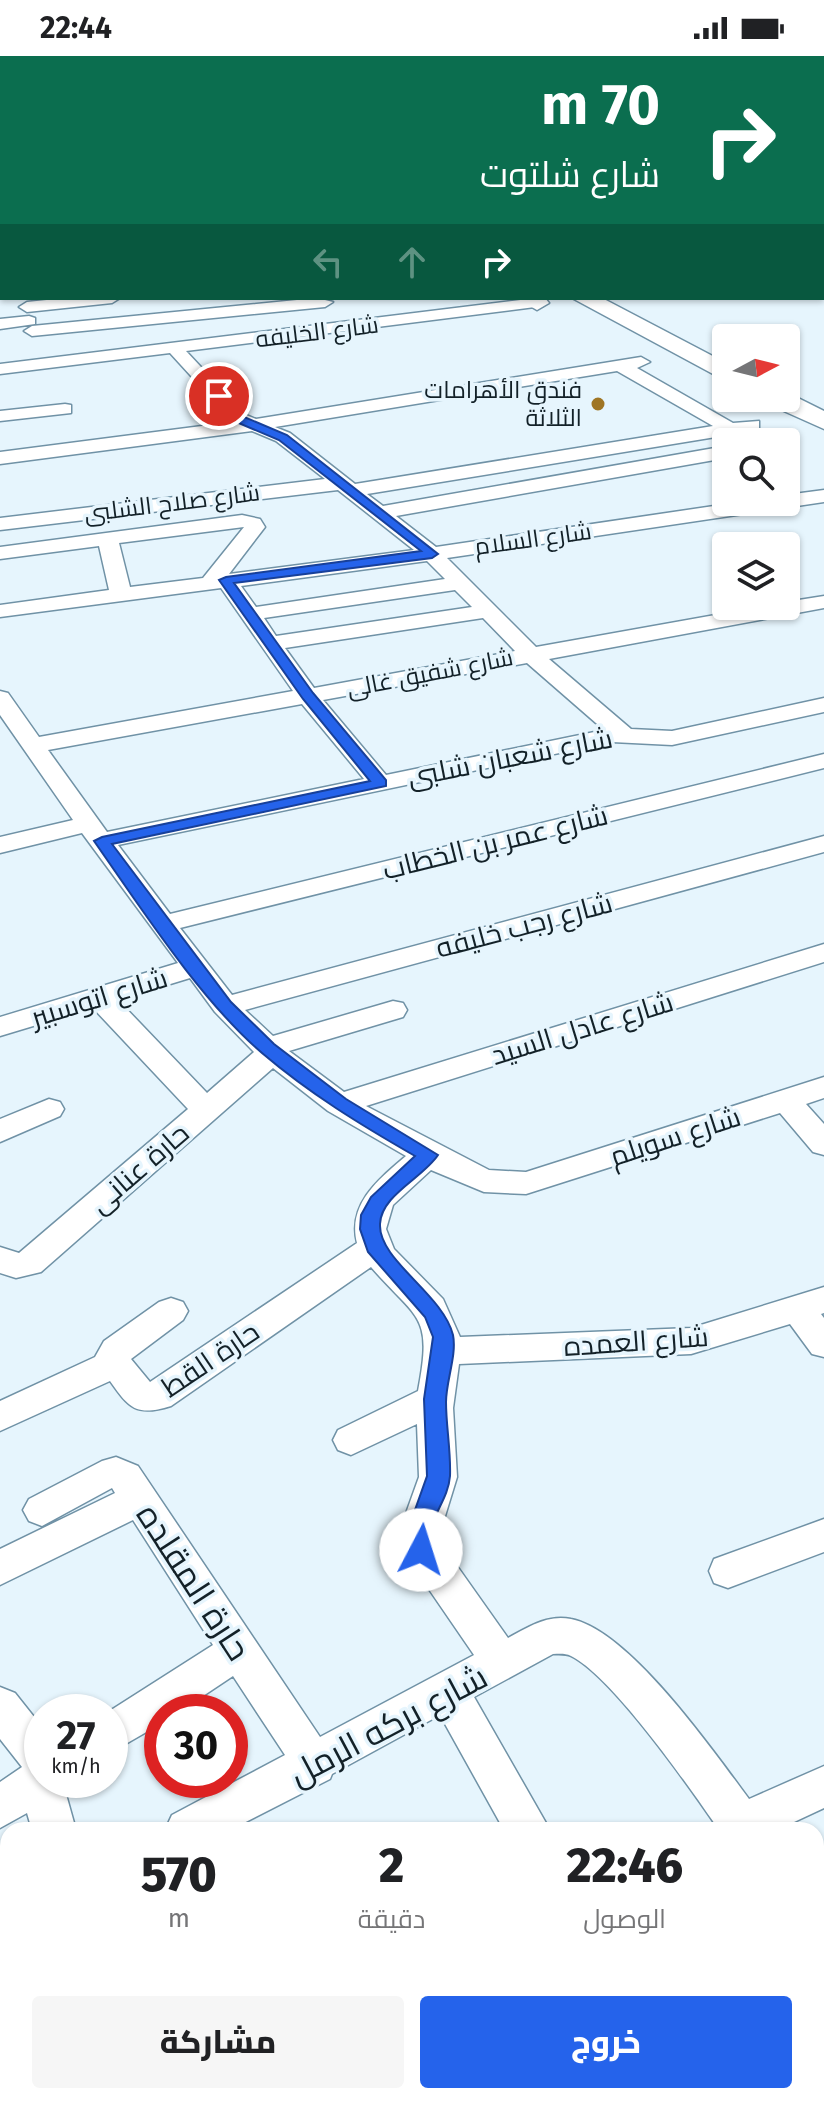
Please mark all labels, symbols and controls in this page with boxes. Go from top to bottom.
text: 22:44 [40,10,112,46]
text: 70 m [541,72,660,139]
icon: right [688,88,792,192]
text: شارع شلتوت [480,153,660,197]
icon: left [306,240,350,284]
icon: ahead [390,240,434,284]
icon: right [474,240,518,284]
street label: شارع الخليفه [254,311,380,355]
north arrow [712,324,800,412]
map controls [712,324,800,620]
pin [185,362,253,430]
icon: arrive [197,374,241,418]
place label: فندق الأهرامات الثلاثة [424,376,582,432]
marker: فندق الأهرامات الثلاثة [589,395,607,413]
button: search [712,428,800,516]
street label: شارع صلاح الشلبى [83,478,262,530]
street label: شارع السلام [473,517,593,563]
button: layers [712,532,800,620]
street label: شارع شفيق غالى [345,643,516,705]
street label: شارع شعبان شلبى [405,721,616,795]
street label: شارع عمر بن الخطاب [379,799,612,888]
street label: شارع رجب خليفه [432,886,616,967]
street label: شارع اتوسبير [25,961,172,1036]
street label: شارع عادل السيد [487,985,678,1074]
street label: شارع سويلم [606,1100,746,1176]
street label: حارة عنانى [83,1116,196,1220]
street label: حارة القط [155,1315,265,1404]
street label: شارع العمده [563,1320,710,1365]
street label: حارة المقلده [128,1496,259,1668]
position arrow [379,1508,463,1592]
street label: شارع بركه الرمل [282,1656,495,1797]
speed limit sign: 30 [144,1694,248,1798]
text: 27 [57,1712,96,1760]
text: km/h [51,1754,101,1778]
text: 2 [379,1837,404,1895]
text: 22:46 [566,1837,683,1895]
text: 570 [141,1846,217,1904]
text: m [168,1903,190,1934]
text: دقيقة [358,1904,425,1935]
text: الوصول [583,1904,666,1935]
button: مشاركة [32,1996,404,2088]
button: خروج [420,1996,792,2088]

